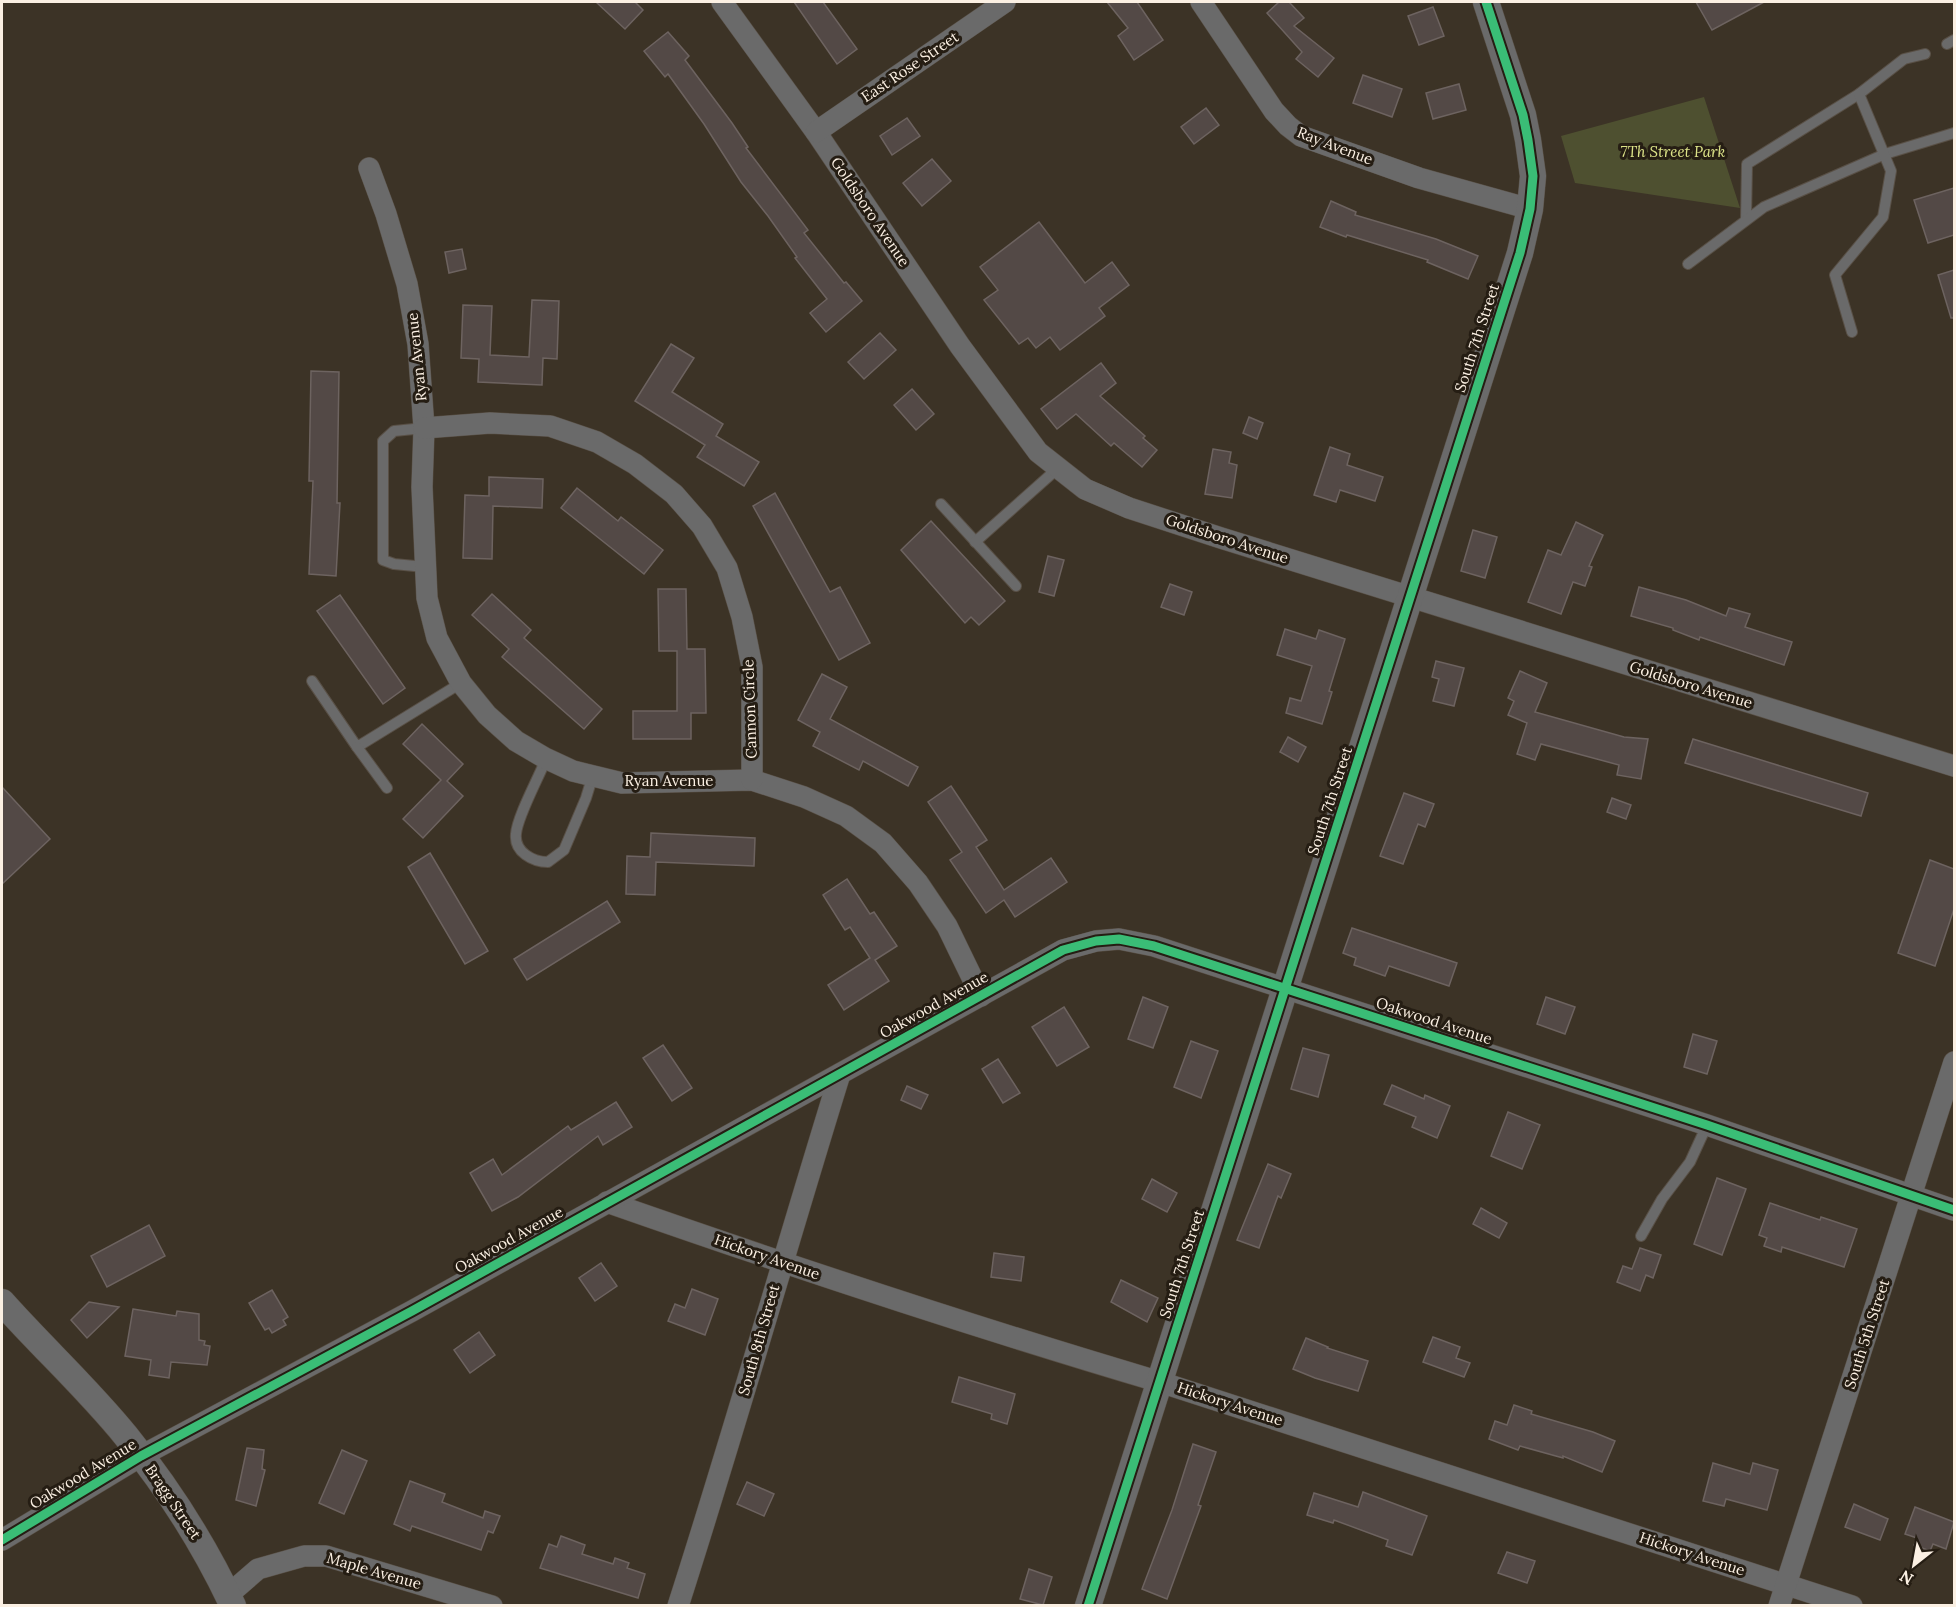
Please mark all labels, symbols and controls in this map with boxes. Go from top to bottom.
street label: East Rose Street [857,27,962,106]
street label: Ray Avenue [1295,122,1376,169]
park label: 7Th Street Park [1621,142,1726,161]
street label: Goldsboro Avenue [827,153,914,270]
street label: South 7th Street [1450,281,1503,395]
street label: Ryan Avenue [402,312,431,402]
street label: Goldsboro Avenue [1163,510,1291,567]
street label: Goldsboro Avenue [1627,657,1755,712]
street label: Cannon Circle [738,659,761,759]
street label: South 7th Street [1303,744,1356,858]
street label: Ryan Avenue [625,771,713,790]
street label: Oakwood Avenue [876,967,991,1042]
street label: Oakwood Avenue [1374,993,1495,1048]
street label: Oakwood Avenue [451,1202,566,1277]
street label: South 7th Street [1155,1207,1208,1321]
street label: Hickory Avenue [712,1230,822,1283]
street label: South 5th Street [1840,1276,1893,1391]
street label: South 8th Street [734,1282,784,1398]
street label: Hickory Avenue [1175,1377,1285,1430]
street label: Oakwood Avenue [26,1434,139,1513]
street label: Bragg Street [141,1461,206,1543]
street label: Hickory Avenue [1637,1527,1747,1580]
north arrow [1884,1535,1944,1595]
street label: Maple Avenue [325,1548,424,1593]
text: N [1896,1566,1917,1590]

